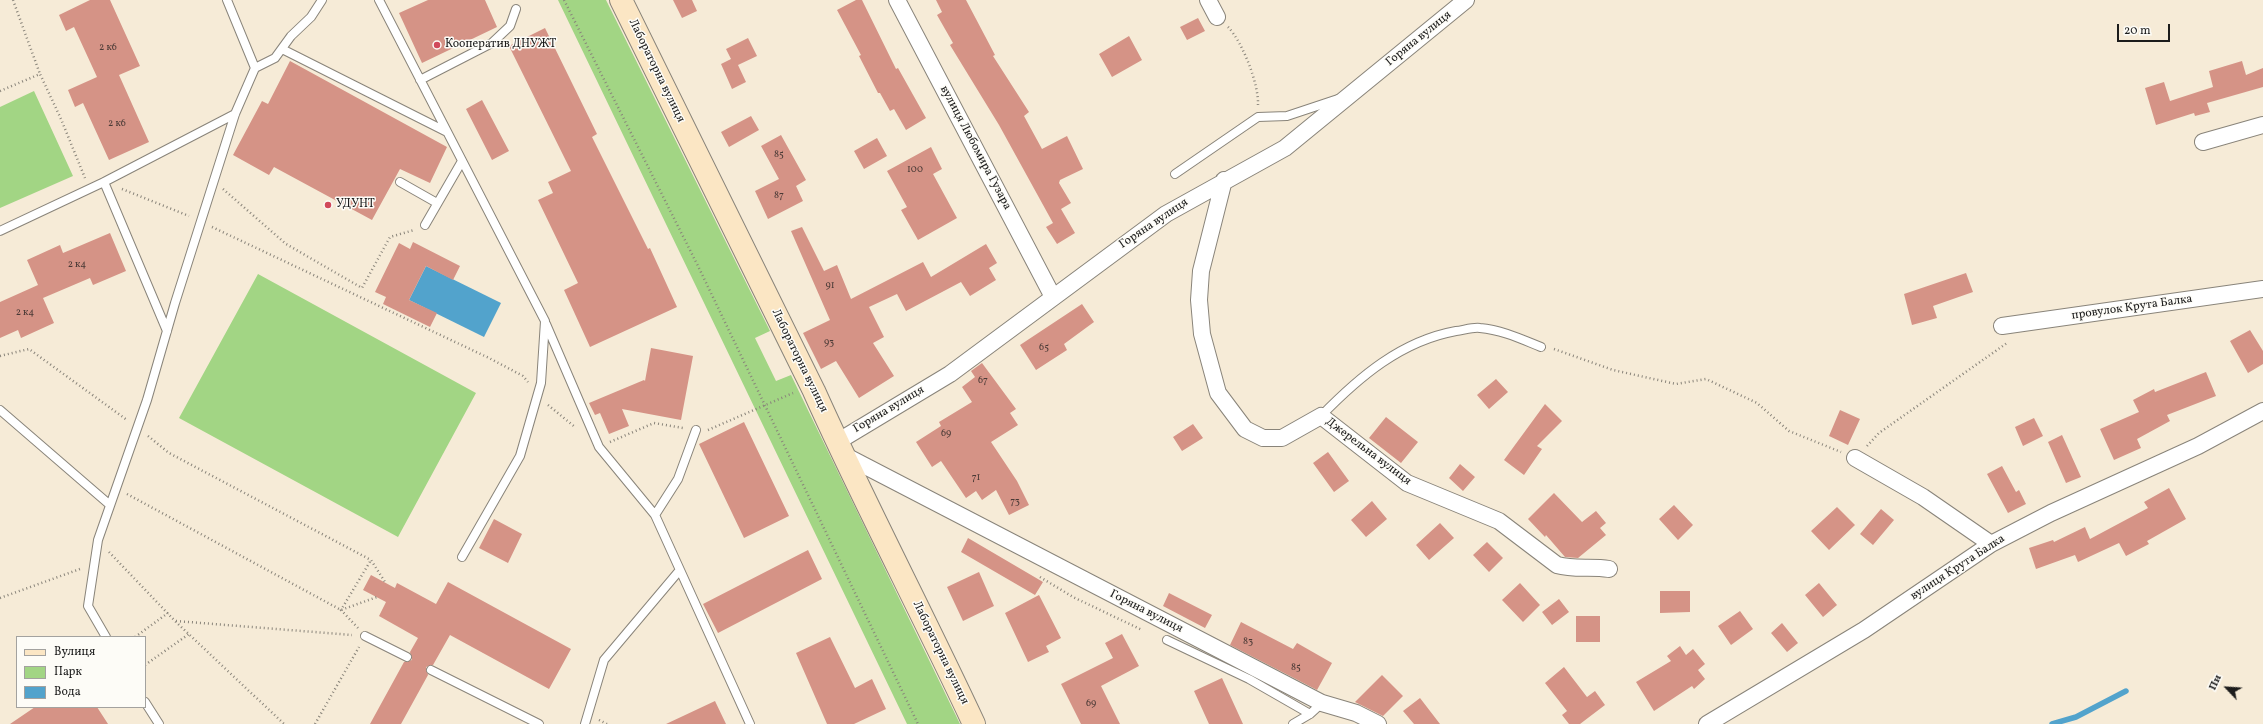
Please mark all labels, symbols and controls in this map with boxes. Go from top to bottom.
street label: Горяна вулиця [1383,8,1455,70]
scale bar [2119,16,2172,42]
street label: Лабораторна вулиця [625,17,687,125]
text: 20 m [2124,23,2151,39]
place label: Кооператив ДНУЖТ [445,38,556,52]
marker: Кооператив ДНУЖТ [432,40,442,50]
house number: 2 к6 [99,42,117,54]
street label: вулиця Любомира Гузара [936,83,1014,213]
house number: 2 к6 [108,118,126,130]
house number: 85 [774,149,784,161]
house number: 100 [907,164,923,176]
house number: 87 [774,190,784,202]
street label: Горяна вулиця [1117,196,1191,252]
place label: УДУНТ [336,198,375,212]
marker: УДУНТ [323,200,333,210]
house number: 2 к4 [68,259,86,271]
house number: 91 [825,280,835,292]
street label: провулок Крута Балка [2071,292,2193,324]
house number: 2 к4 [16,307,34,319]
street label: Лабораторна вулиця [768,307,830,415]
house number: 93 [824,337,834,349]
house number: 65 [1039,342,1049,354]
house number: 67 [978,375,988,387]
street label: Горяна вулиця [851,383,927,437]
street label: Джерельна вулиця [1322,415,1414,489]
house number: 69 [941,428,951,440]
house number: 71 [972,472,980,484]
house number: 73 [1010,496,1020,508]
street label: вулиця Крута Балка [1908,532,2008,604]
street label: Горяна вулиця [1107,587,1185,637]
street label: Лабораторна вулиця [909,599,971,707]
legend [16,636,146,708]
house number: 83 [1243,636,1253,648]
text: Вулиця [54,644,95,660]
house number: 85 [1291,662,1301,674]
text: Парк [54,664,82,680]
north arrow [2207,668,2247,708]
text: Пн [2206,672,2226,693]
text: Вода [54,684,81,700]
house number: 69 [1086,698,1096,710]

